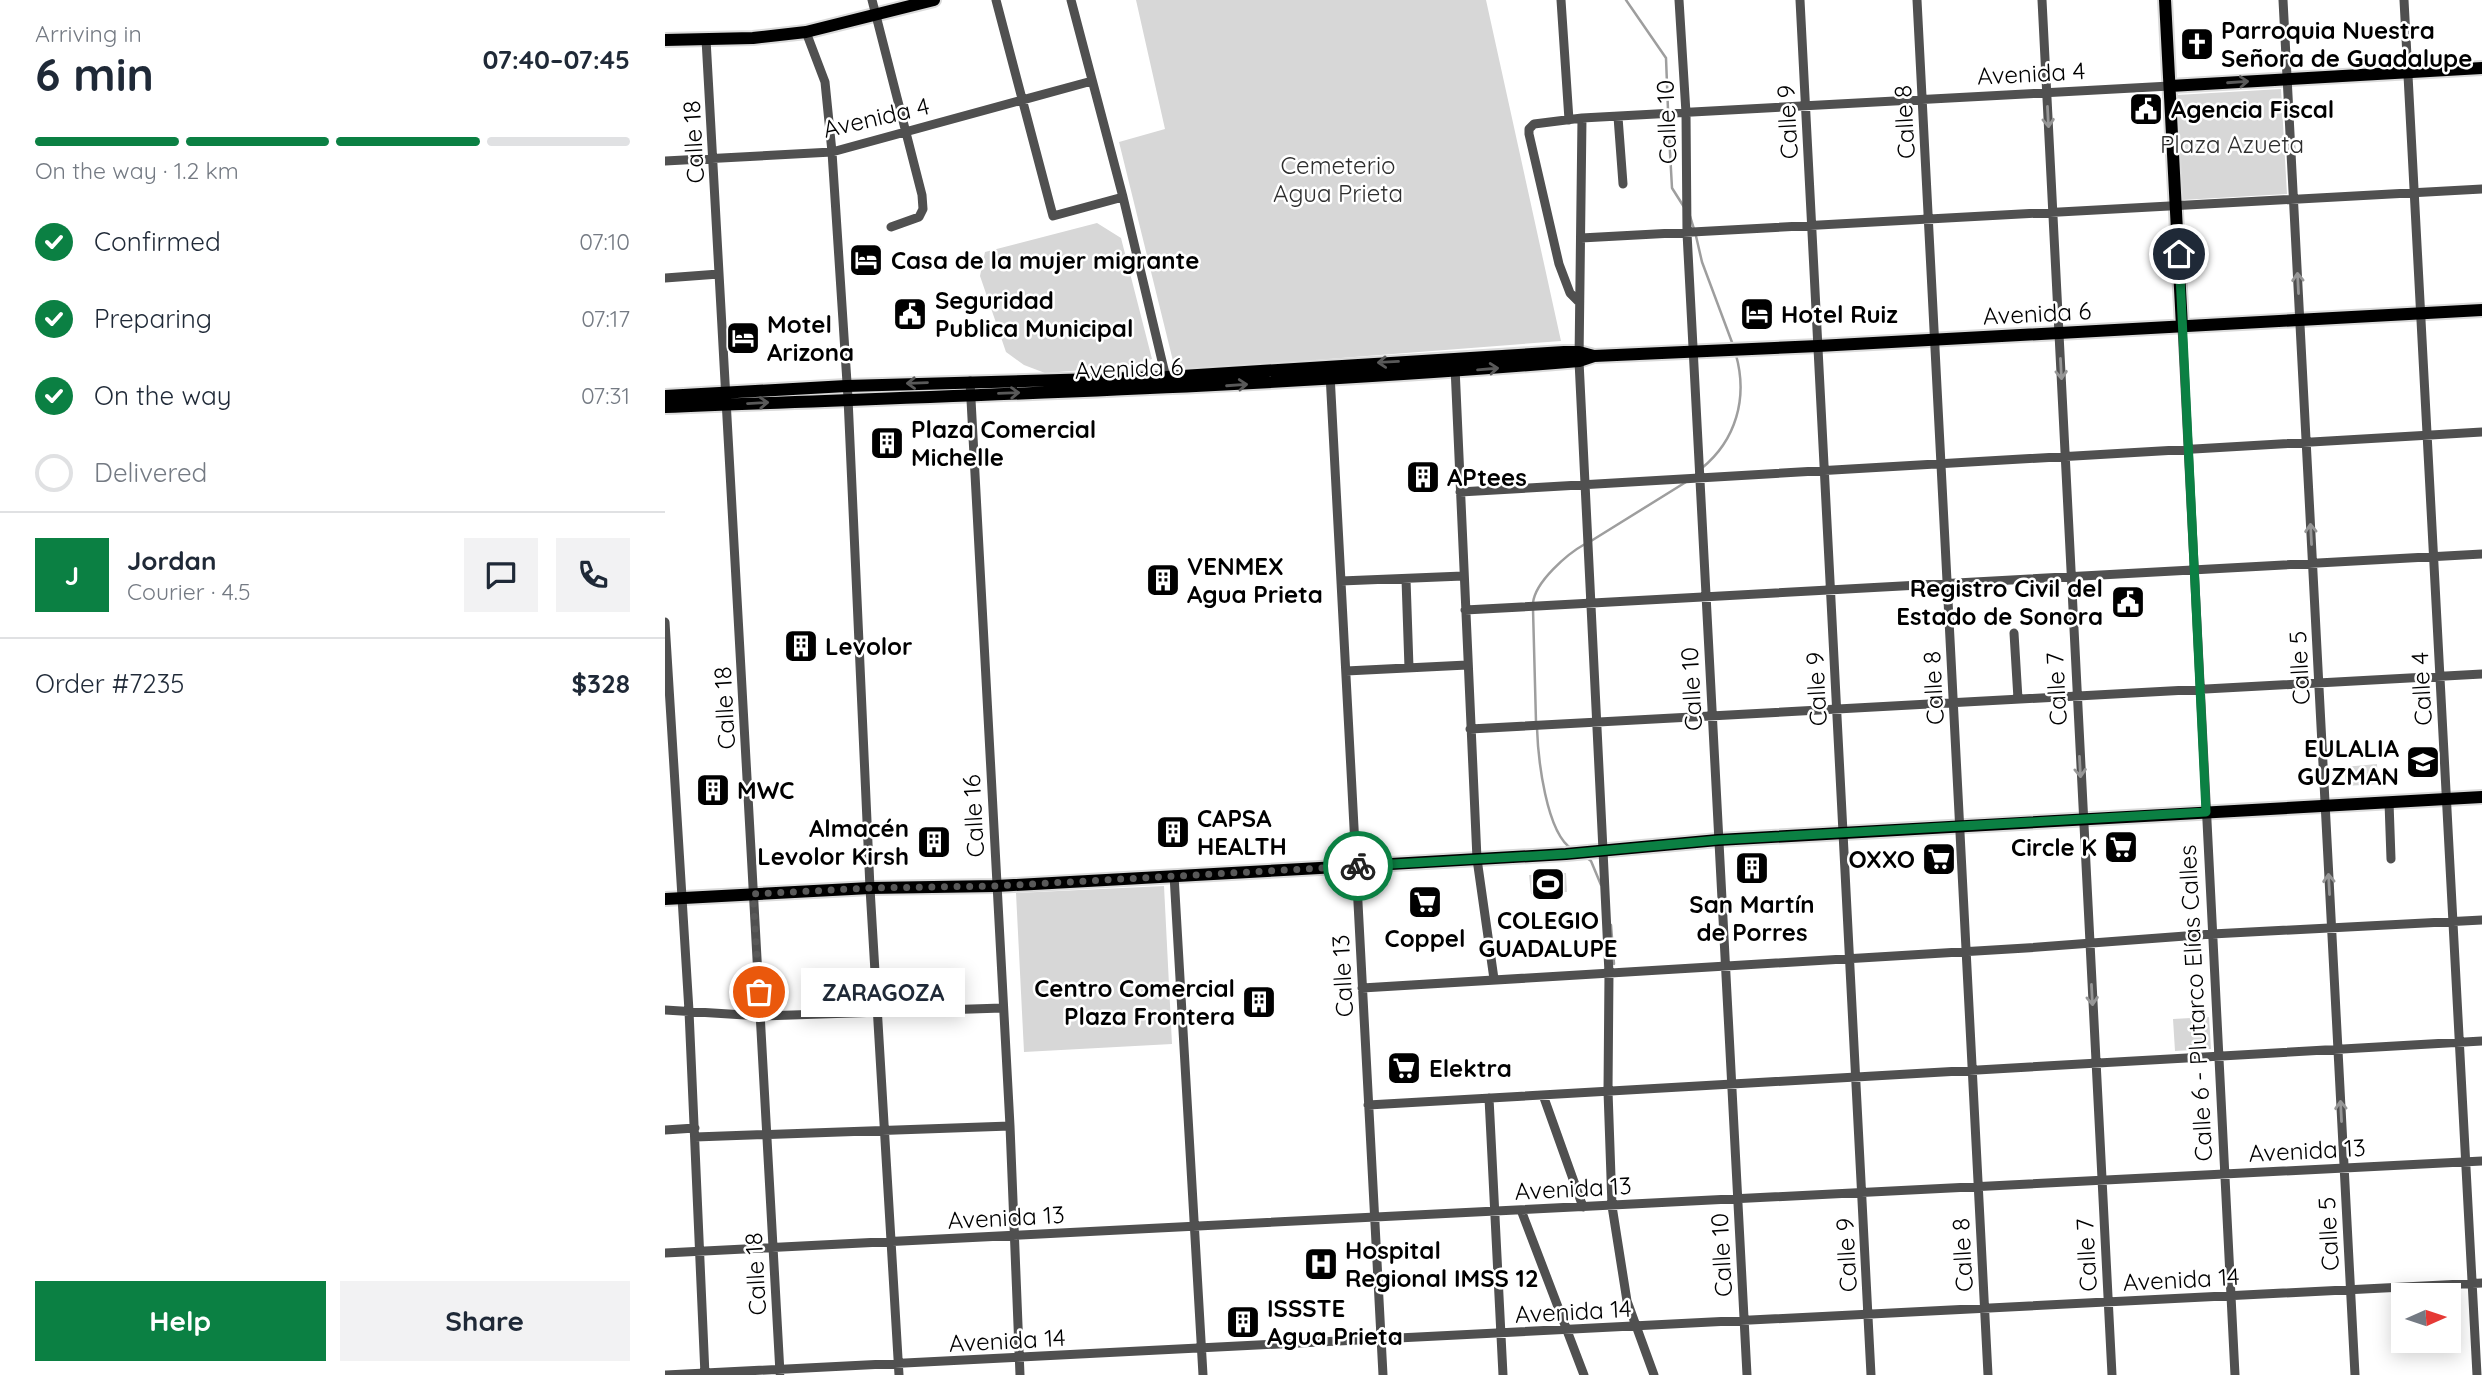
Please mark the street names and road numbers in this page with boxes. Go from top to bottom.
street label: Avenida 4 [1976,55,2086,91]
street label: Calle 10 [1650,79,1682,165]
street label: Calle 9 [1770,84,1804,160]
street label: Calle 8 [1887,84,1921,160]
street label: Avenida 4 [820,90,932,144]
street label: Calle 18 [676,100,710,184]
street label: Avenida 6 [1982,295,2092,331]
street label: Avenida 6 [1074,351,1184,385]
street label: Calle 5 [2282,630,2316,706]
street label: Calle 10 [1674,646,1708,732]
street label: Calle 8 [1916,650,1950,726]
street label: Calle 9 [1799,651,1833,727]
street label: Calle 4 [2404,651,2438,727]
street label: Calle 7 [2039,652,2073,726]
street label: Calle 18 [707,666,741,750]
street label: Calle 16 [956,774,990,858]
street label: Calle 6 - Plutarco Elías Calles [2172,844,2218,1162]
street label: Calle 13 [1325,934,1359,1018]
street label: Avenida 13 [2248,1132,2366,1168]
street label: Avenida 13 [1514,1170,1632,1206]
street label: Calle 5 [2311,1196,2345,1272]
street label: Avenida 13 [947,1199,1065,1235]
street label: Calle 10 [1704,1212,1738,1298]
street label: Calle 9 [1829,1217,1863,1293]
street label: Calle 8 [1945,1217,1979,1293]
street label: Calle 7 [2069,1218,2103,1292]
street label: Calle 18 [738,1232,772,1316]
street label: Avenida 14 [2122,1261,2240,1297]
street label: Avenida 14 [1514,1293,1632,1329]
street label: Avenida 14 [948,1322,1066,1358]

